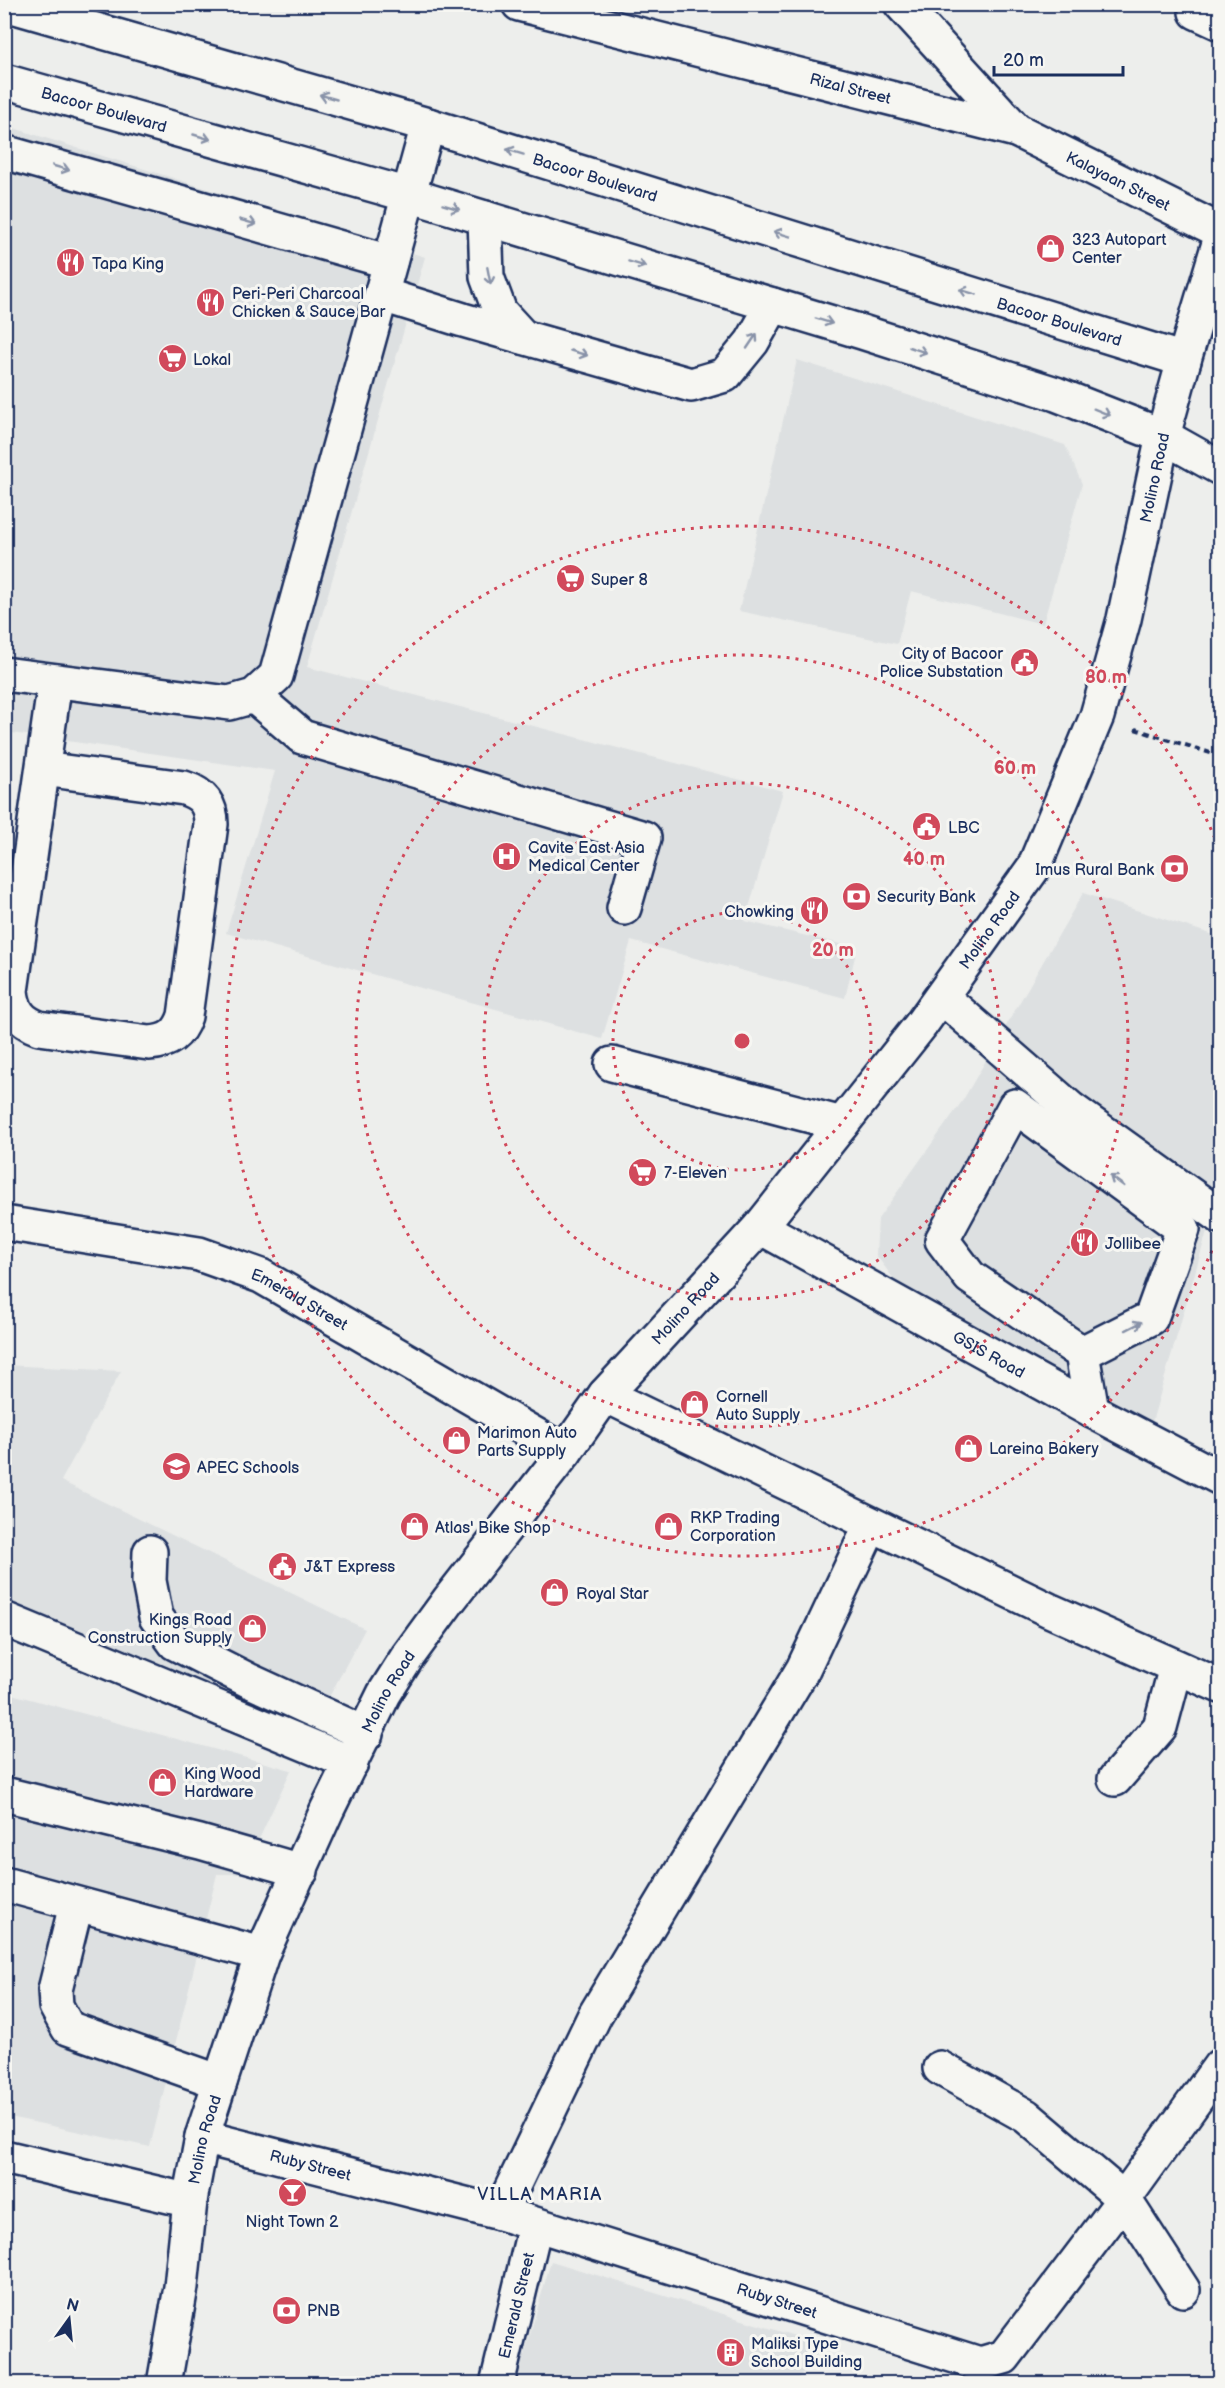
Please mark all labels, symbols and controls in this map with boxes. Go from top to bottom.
scale bar [994,39,1123,77]
text: 20 m [1003,50,1044,71]
street label: Rizal Street [807,70,893,109]
street label: Bacoor Boulevard [39,84,169,137]
one-way arrow [319,90,338,102]
one-way arrow [192,132,211,143]
one-way arrow [506,146,525,157]
street label: Kalayaan Street [1063,148,1173,216]
street label: Bacoor Boulevard [530,150,659,207]
one-way arrow [51,163,70,174]
one-way arrow [441,202,460,214]
one-way arrow [238,216,257,228]
one-way arrow [772,228,791,239]
place label: 323 Autopart Center [1072,231,1166,268]
shop icon: 323 Autopart Center [1035,232,1067,264]
restaurant icon: Tapa King [55,247,87,279]
place label: Tapa King [92,255,164,274]
one-way arrow [627,259,646,270]
one-way arrow [484,266,495,285]
place label: Peri-Peri Charcoal Chicken & Sauce Bar [232,285,385,322]
one-way arrow [959,285,978,296]
restaurant icon: Peri-Peri Charcoal Chicken & Sauce Bar [195,286,227,318]
street label: Bacoor Boulevard [994,294,1124,351]
one-way arrow [814,316,833,327]
one-way arrow [745,332,758,349]
supermarket icon: Lokal [156,343,188,375]
one-way arrow [908,345,927,356]
one-way arrow [569,348,588,359]
place label: Lokal [193,351,231,370]
one-way arrow [1093,407,1111,418]
street label: Molino Road [1137,431,1174,525]
supermarket icon: Super 8 [554,563,586,595]
place label: Super 8 [591,571,648,590]
place label: City of Bacoor Police Substation [879,645,1003,682]
public building icon: City of Bacoor Police Substation [1008,646,1040,678]
text: 80 m [1085,667,1127,688]
text: 60 m [994,758,1036,779]
public building icon: LBC [911,811,943,843]
place label: LBC [948,819,980,838]
place label: Cavite East Asia Medical Center [528,839,645,876]
hospital icon: Cavite East Asia Medical Center [491,840,523,872]
text: 40 m [903,849,945,870]
bank icon: Imus Rural Bank [1159,853,1191,885]
place label: Imus Rural Bank [1035,861,1154,880]
bank icon: Security Bank [840,880,872,912]
place label: Security Bank [877,888,976,907]
street label: Molino Road [956,888,1025,973]
restaurant icon: Chowking [799,895,831,927]
place label: Chowking [724,903,794,922]
text: 20 m [812,940,854,961]
centre of rings [732,1031,752,1051]
supermarket icon: 7-Eleven [627,1156,659,1188]
place label: 7-Eleven [664,1164,727,1183]
one-way arrow [1109,1174,1125,1187]
restaurant icon: Jollibee [1068,1227,1100,1259]
place label: Jollibee [1105,1235,1161,1254]
street label: Emerald Street [248,1265,351,1335]
street label: Molino Road [648,1269,724,1349]
one-way arrow [1125,1320,1143,1332]
street label: GSIS Road [949,1328,1028,1383]
place label: Cornell Auto Supply [716,1388,801,1425]
shop icon: Cornell Auto Supply [679,1389,711,1421]
place label: Marimon Auto Parts Supply [477,1424,577,1461]
shop icon: Marimon Auto Parts Supply [440,1425,472,1457]
shop icon: Lareina Bakery [952,1432,984,1464]
place label: Lareina Bakery [989,1440,1100,1459]
school or university icon: APEC Schools [160,1451,192,1483]
place label: APEC Schools [197,1459,299,1478]
place label: RKP Trading Corporation [690,1509,780,1546]
shop icon: RKP Trading Corporation [653,1510,685,1542]
shop icon: Atlas' Bike Shop [398,1511,430,1543]
place label: Atlas' Bike Shop [435,1519,551,1538]
public building icon: J&T Express [267,1550,299,1582]
place label: J&T Express [304,1558,395,1577]
shop icon: Royal Star [539,1577,571,1609]
place label: Royal Star [576,1585,649,1604]
place label: Kings Road Construction Supply [88,1611,233,1648]
shop icon: Kings Road Construction Supply [237,1612,269,1644]
street label: Molino Road [358,1647,420,1736]
place label: King Wood Hardware [184,1765,261,1802]
shop icon: King Wood Hardware [147,1766,179,1798]
street label: Molino Road [185,2093,226,2186]
street label: Ruby Street [267,2147,353,2186]
bar icon: Night Town 2 [276,2177,308,2209]
district label: VILLA MARIA [477,2184,603,2205]
place label: Night Town 2 [245,2213,339,2232]
street label: Emerald Street [495,2251,539,2361]
street label: Ruby Street [734,2280,819,2323]
north arrow [39,2289,99,2349]
bank icon: PNB [270,2294,302,2326]
text: N [64,2295,81,2317]
place label: PNB [307,2302,340,2321]
place label: Maliksi Type School Building [751,2335,862,2372]
building icon: Maliksi Type School Building [714,2336,746,2368]

